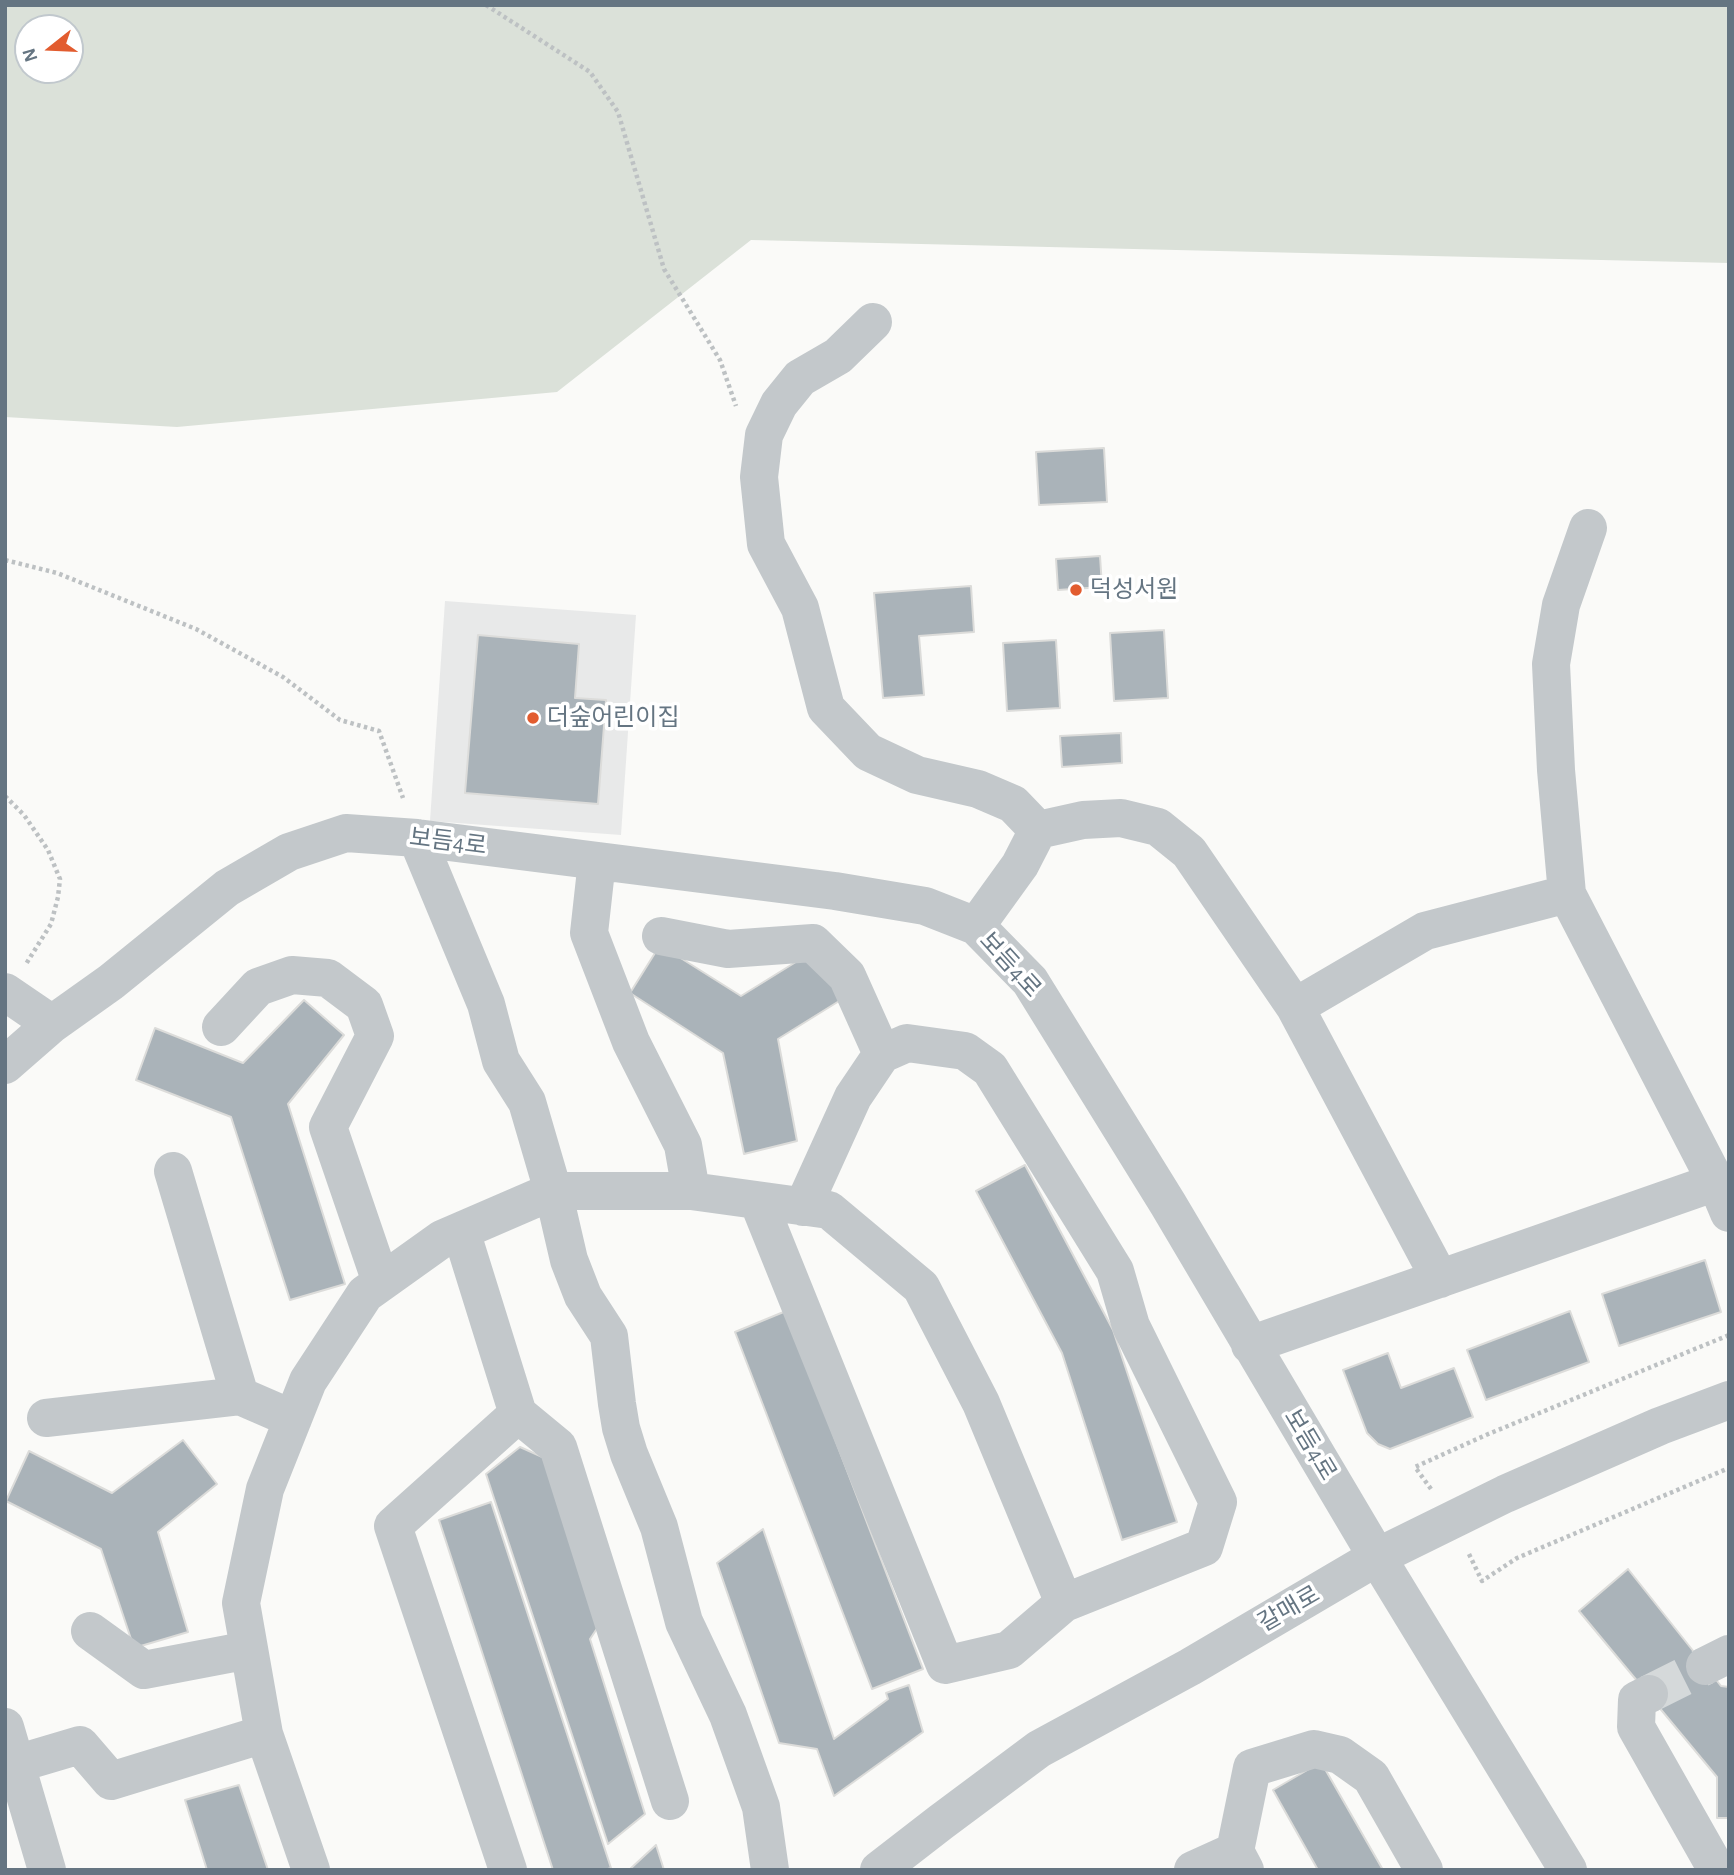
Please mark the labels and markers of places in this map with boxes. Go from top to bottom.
place label: 덕성서원 [1090,576,1178,604]
marker: 덕성서원 [1068,582,1084,598]
place label: 더숲어린이집 [547,704,679,732]
marker: 더숲어린이집 [525,710,541,726]

